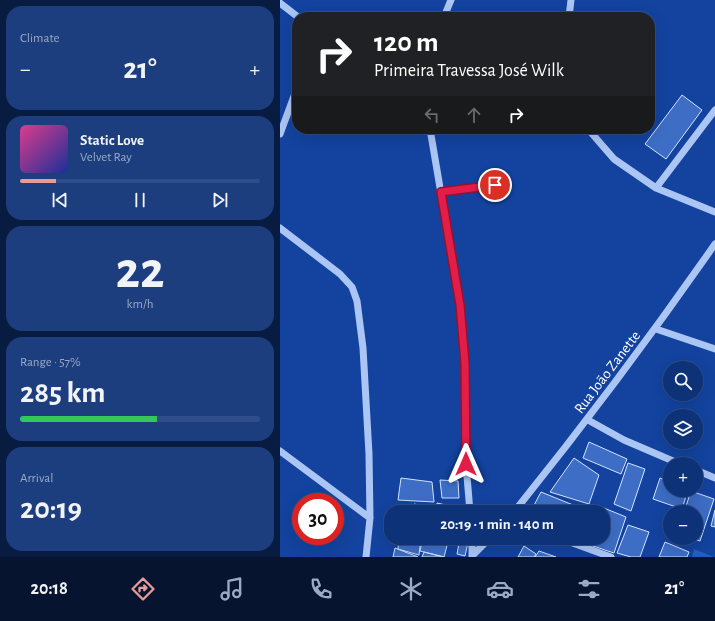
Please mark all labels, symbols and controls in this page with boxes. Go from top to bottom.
icon: right [308,28,360,80]
text: 120 m [374,29,439,57]
text: Climate [20,32,59,45]
text: 21° [123,54,157,84]
text: − [20,58,31,80]
text: + [249,58,260,80]
text: Primeira Travessa José Wilk [374,62,564,80]
icon: left [421,104,443,126]
icon: ahead [463,104,485,126]
icon: right [505,104,527,126]
text: Static Love [80,133,144,148]
text: Velvet Ray [80,151,132,164]
pin [478,168,512,202]
icon: arrive [484,174,506,196]
icon: previous [49,189,71,211]
icon: pause [129,189,151,211]
icon: next [209,189,231,211]
text: 22 [116,245,164,297]
text: km/h [127,298,153,311]
street label: Rua João Zanette [572,328,643,416]
text: Range · 57% [20,356,81,369]
map controls [663,361,703,545]
button: search [663,361,703,401]
text: 285 km [20,378,105,408]
button: layers [663,409,703,449]
position arrow [445,443,487,485]
button: + [663,457,703,497]
text: Arrival [20,472,53,485]
speed limit sign: 30 [292,493,344,545]
text: 20:19 [20,494,82,524]
button: − [663,505,703,545]
text: 20:19 · 1 min · 140 m [440,517,554,532]
icon: directions [129,575,157,603]
icon: music [218,575,246,603]
icon: phone [307,575,335,603]
icon: climate [397,575,425,603]
icon: car [486,575,514,603]
icon: filters [575,575,603,603]
text: 20:18 [31,580,68,598]
text: 21° [664,580,684,598]

